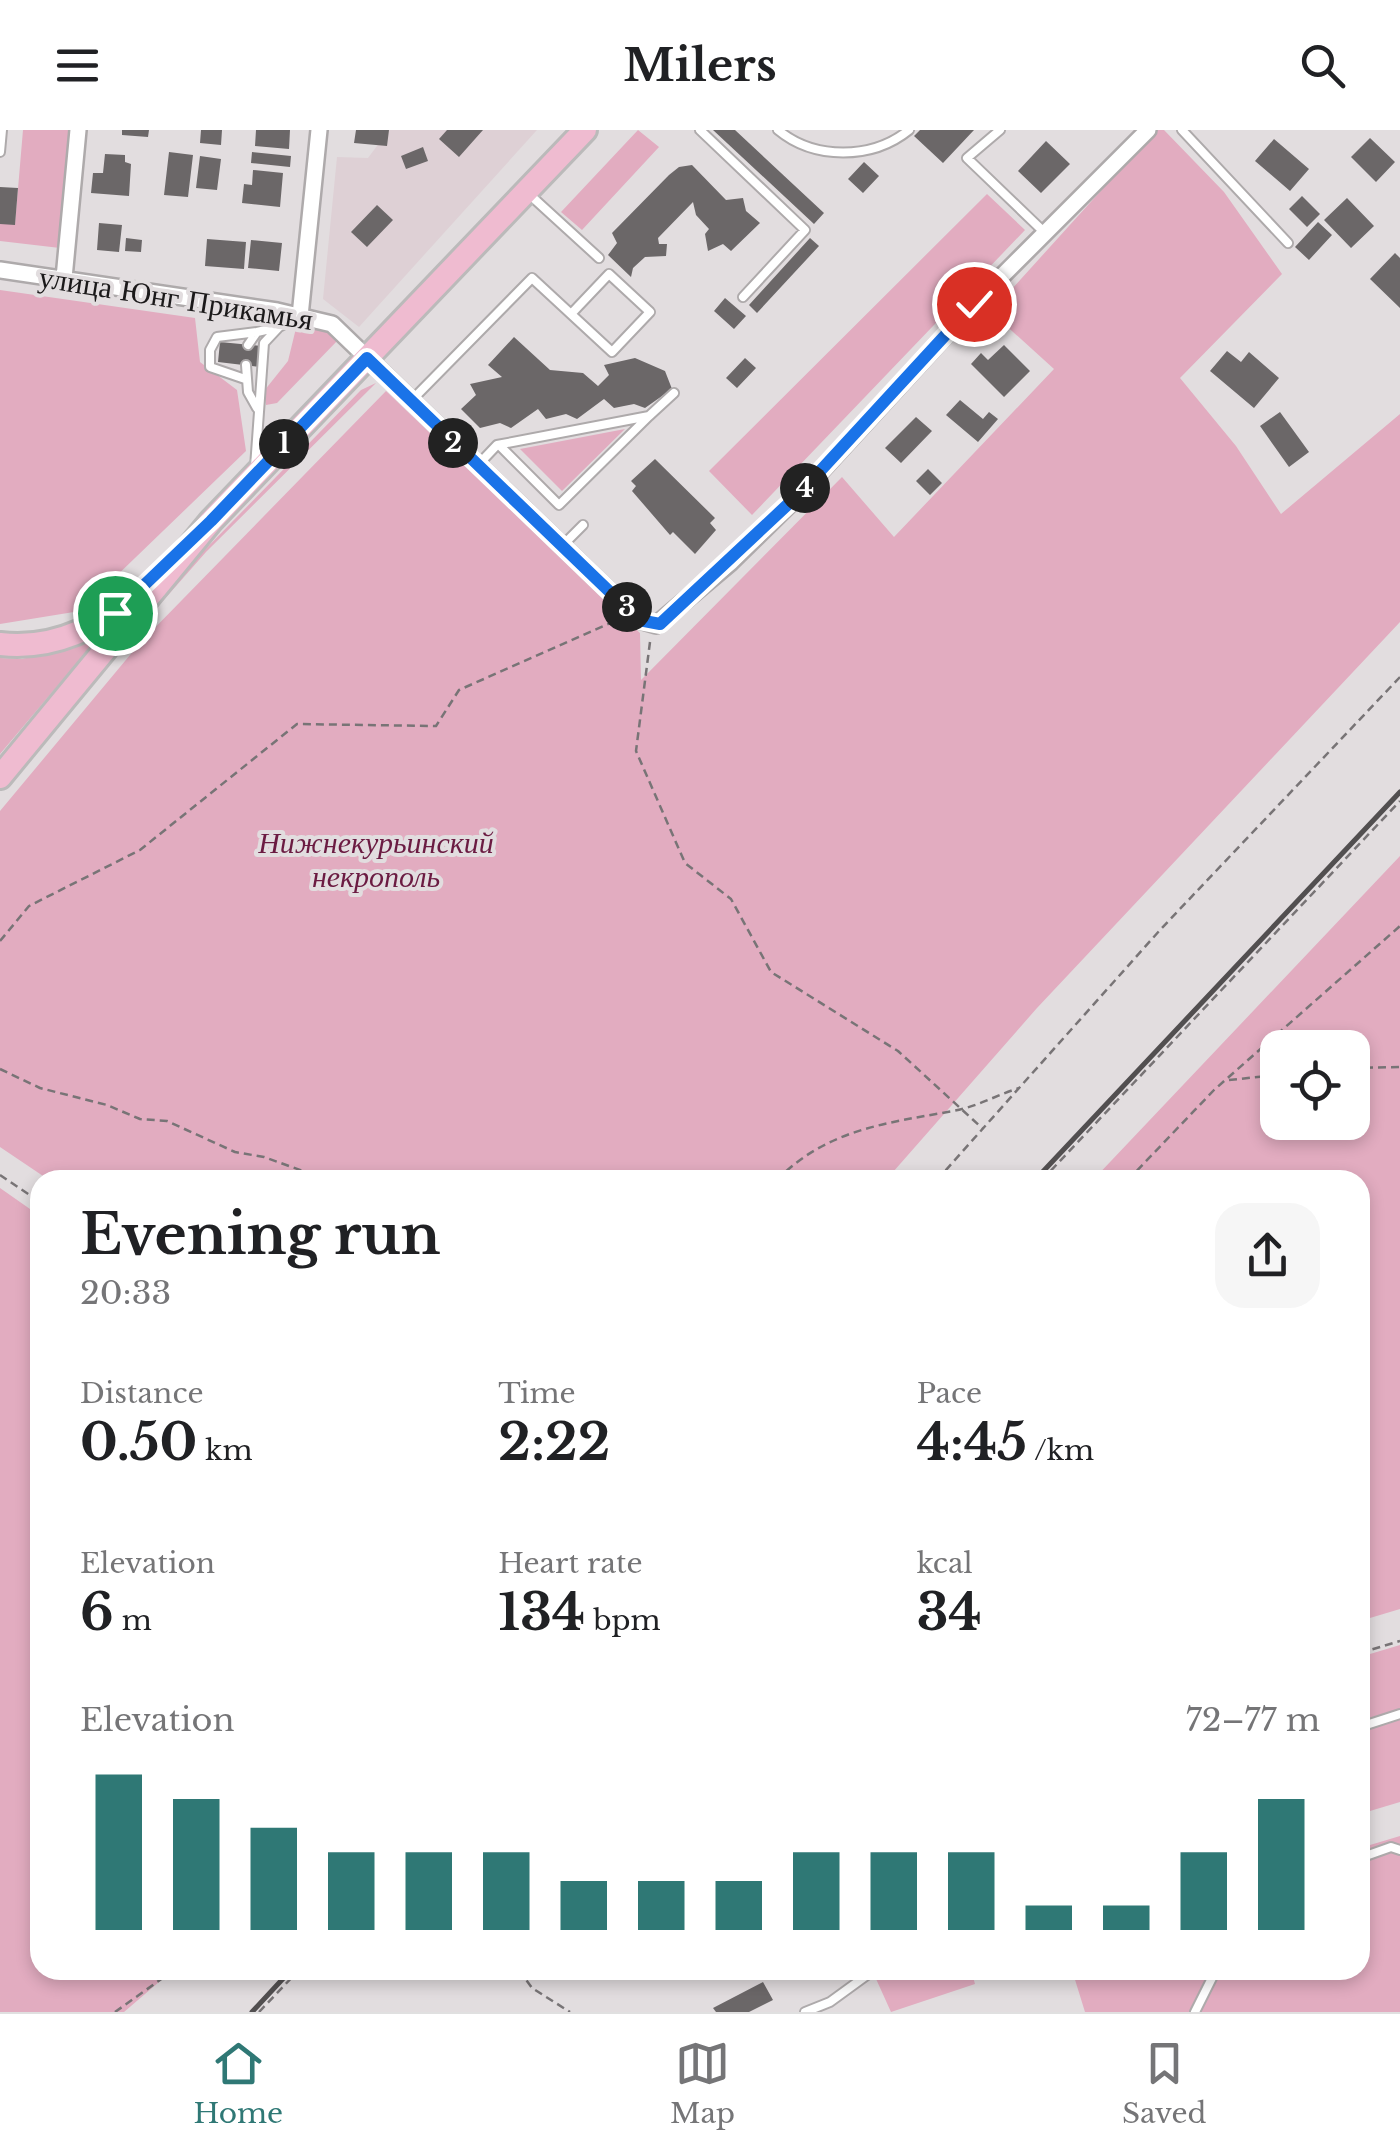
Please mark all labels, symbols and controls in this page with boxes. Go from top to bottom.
text: Milers [623,37,777,93]
icon: menu [50,38,105,93]
icon: search [1295,38,1350,93]
street label: улица Юнг Прикамья [36,258,316,338]
pin [932,262,1017,347]
icon: check [947,277,1002,332]
pin: 2 [428,418,478,468]
pin: 1 [259,419,309,469]
text: 2 [444,425,462,460]
text: 1 [278,426,290,461]
pin: 4 [780,463,830,513]
text: 4 [796,470,814,505]
pin [73,571,158,656]
pin: 3 [602,582,652,632]
icon: arrive [88,586,143,641]
text: 3 [618,589,636,624]
park label: Нижнекурьинский некрополь [257,824,494,895]
map controls [1260,1030,1370,1140]
button: locate [1260,1030,1370,1140]
text: Evening run [80,1201,440,1269]
button: share [1215,1203,1320,1308]
text: 20:33 [80,1273,171,1313]
text: Distance [80,1376,203,1411]
text: Time [498,1376,576,1411]
text: Pace [917,1376,982,1411]
text: 0.50 [80,1411,197,1474]
text: 2:22 [498,1411,610,1474]
text: 4:45 [917,1411,1027,1474]
text: km [197,1433,253,1468]
text: /km [1027,1433,1094,1468]
text: Elevation [80,1546,215,1581]
text: Heart rate [498,1546,643,1581]
text: kcal [917,1546,973,1581]
text: 6 [80,1581,114,1644]
text: 134 [498,1581,585,1644]
text: 34 [917,1581,982,1644]
text: m [114,1603,152,1638]
text: bpm [585,1603,661,1638]
text: Elevation [80,1700,234,1740]
text: 72–77 m [1186,1700,1320,1740]
tab: Home [193,2036,283,2131]
tab: Map [670,2036,735,2131]
tab: Saved [1122,2036,1206,2131]

